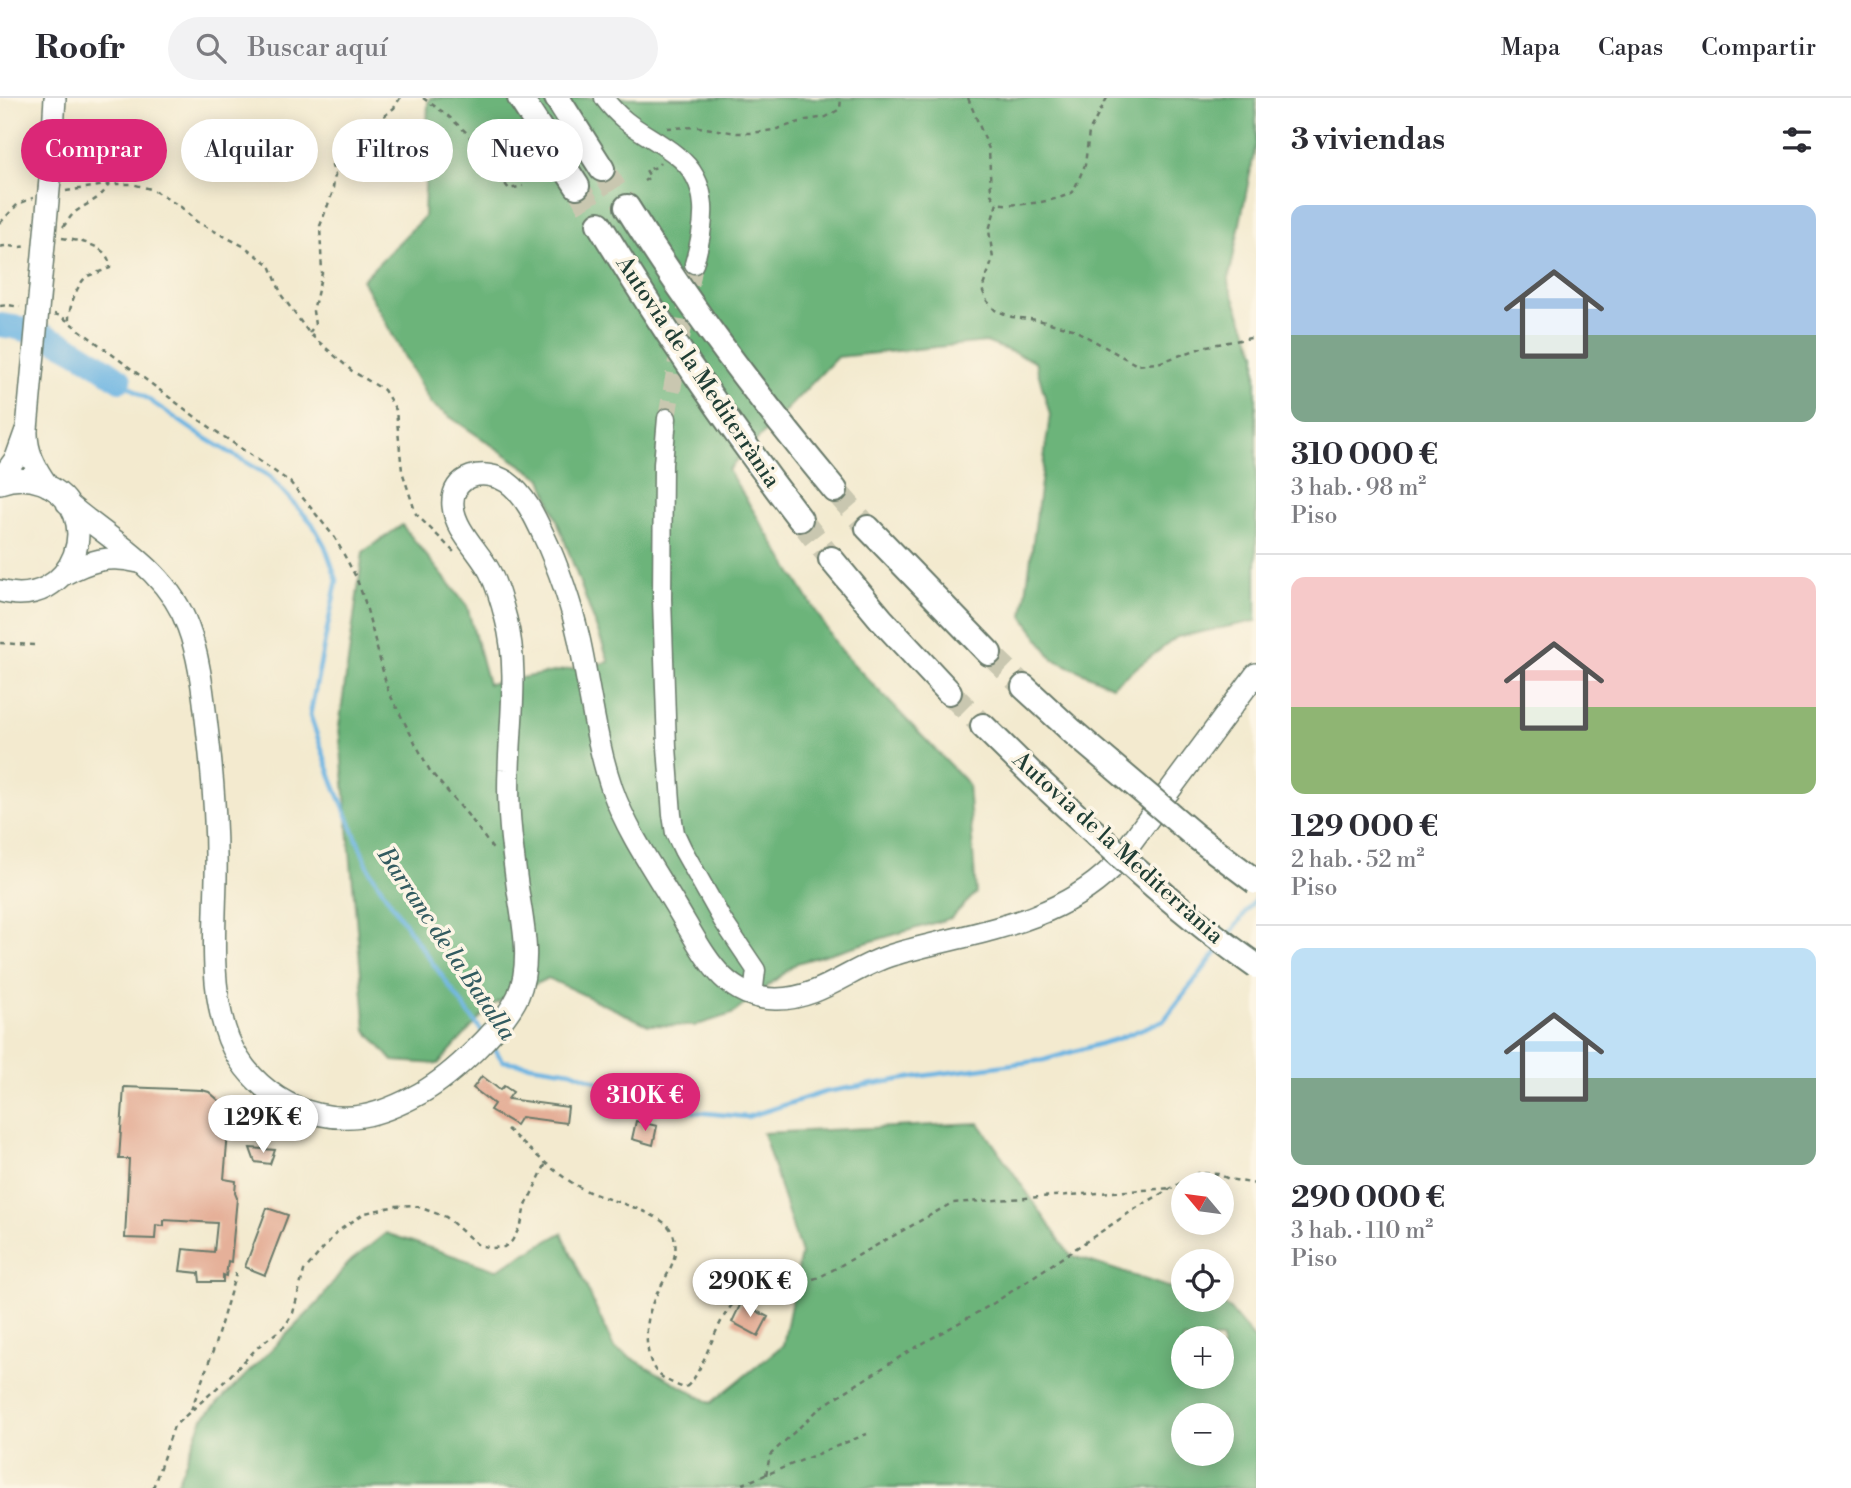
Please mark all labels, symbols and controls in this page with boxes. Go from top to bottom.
search box [168,17,658,80]
text: Roofr [35,28,126,69]
icon: search [192,29,230,67]
text: Buscar aquí [248,32,388,64]
text: Mapa [1501,33,1560,63]
text: Capas [1598,33,1663,63]
text: Compartir [1701,33,1816,63]
chip: Comprar [21,119,167,182]
chip: Alquilar [181,119,318,182]
chip: Filtros [332,119,453,182]
chip: Nuevo [467,119,583,182]
text: 3 viviendas [1291,121,1445,159]
icon: filters [1778,121,1816,159]
street label: Autovia de la Mediterrània [609,250,786,494]
icon: home [1491,251,1617,377]
text: 310 000 € [1291,436,1438,474]
text: 3 hab. · 98 m² [1291,474,1426,502]
text: Piso [1291,502,1337,530]
icon: home [1491,623,1617,749]
street label: Autovia de la Mediterrània [1006,745,1229,950]
text: 129 000 € [1291,808,1438,846]
water label: Barranc de la Batalla [369,841,522,1047]
text: 2 hab. · 52 m² [1291,846,1425,874]
text: Piso [1291,874,1337,902]
icon: home [1491,994,1617,1120]
pin: 310K € [588,1074,702,1133]
text: 310K € [606,1082,684,1110]
pin: 129K € [206,1096,320,1155]
text: 129K € [224,1104,302,1132]
north arrow [1171,1172,1234,1236]
map controls [1171,1172,1234,1466]
text: 290 000 € [1291,1179,1445,1217]
text: 3 hab. · 110 m² [1291,1217,1433,1245]
text: Piso [1291,1245,1337,1273]
button: locate [1171,1249,1234,1312]
pin: 290K € [693,1260,807,1319]
text: 290K € [709,1268,791,1296]
button: + [1171,1326,1234,1389]
button: − [1171,1403,1234,1466]

